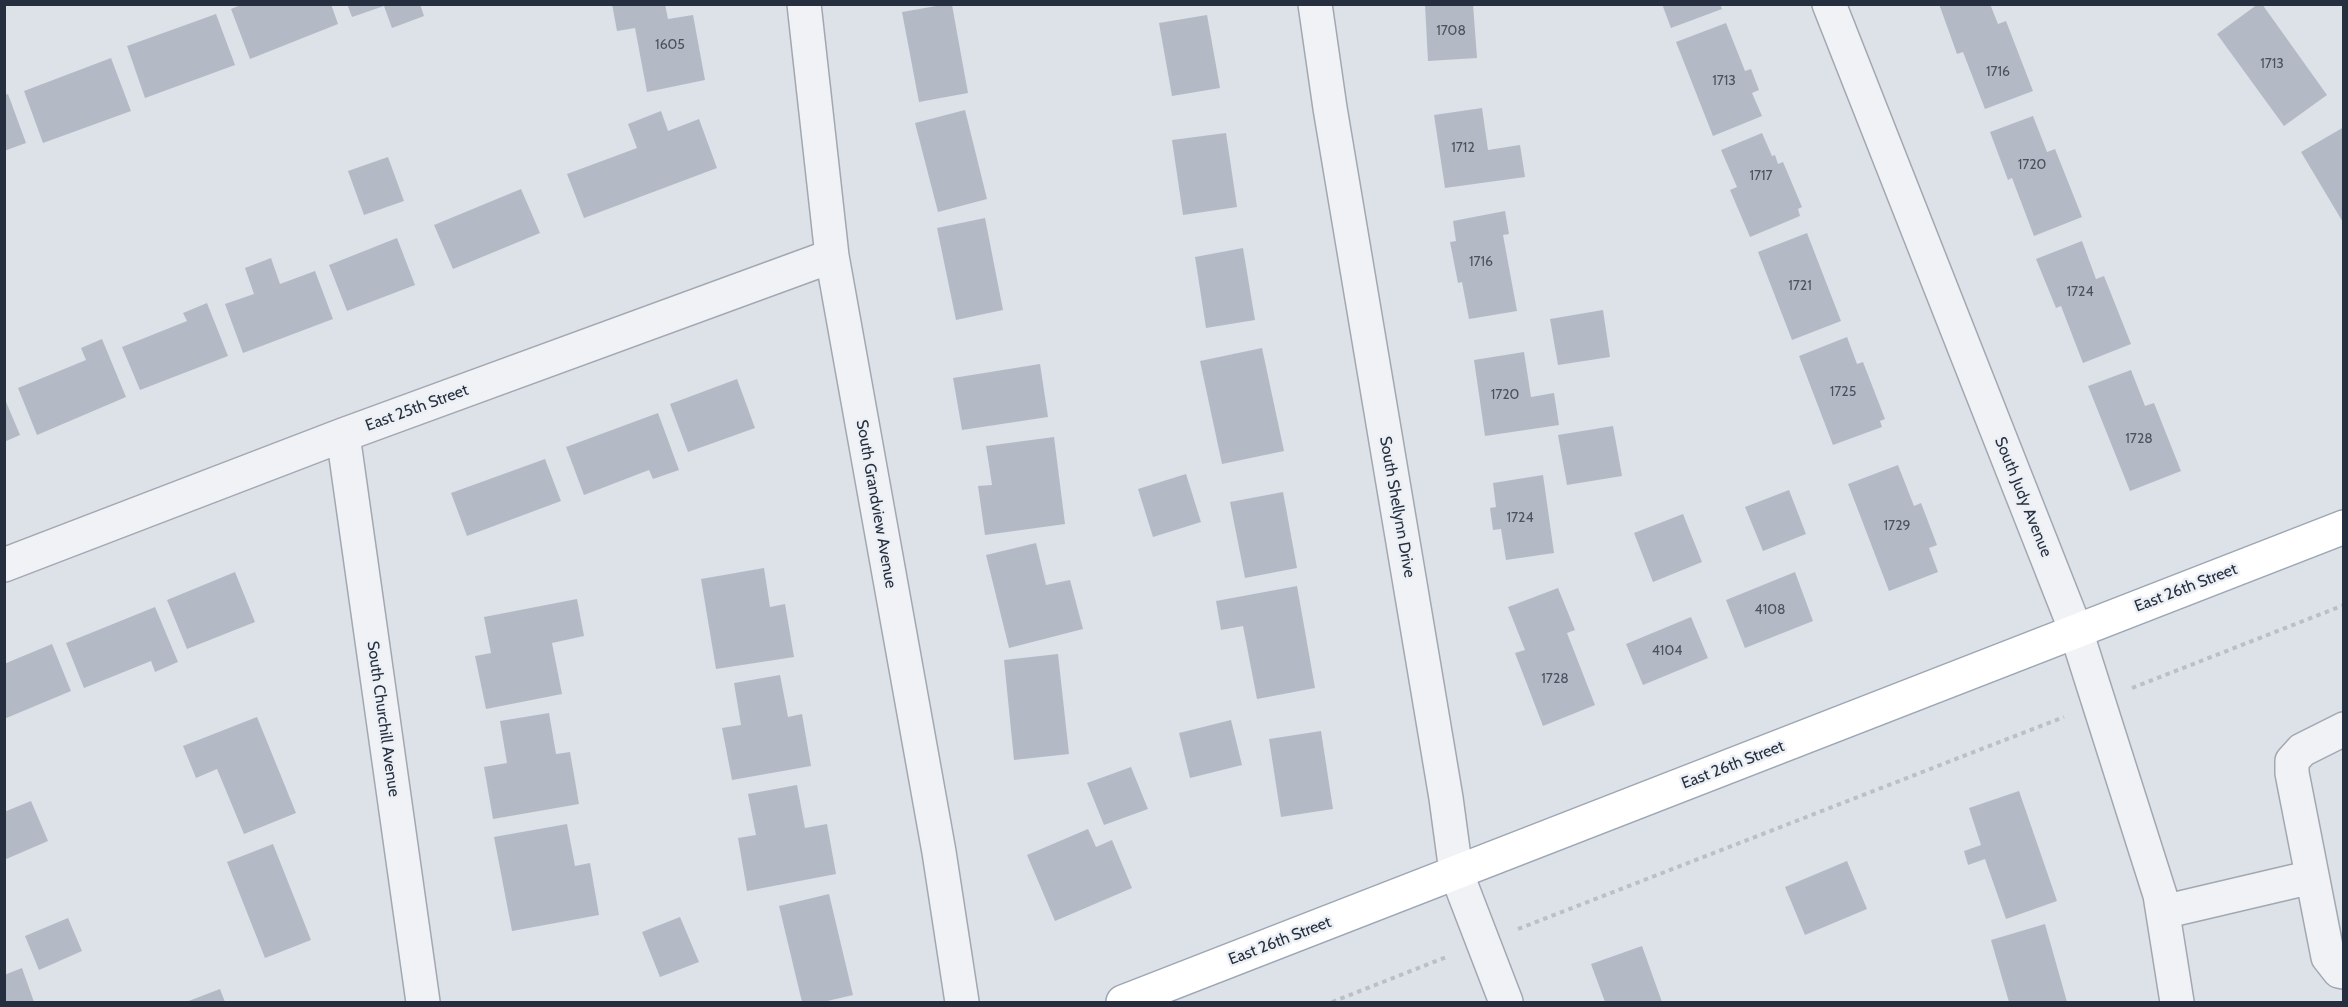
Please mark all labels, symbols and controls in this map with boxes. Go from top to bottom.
house number: 1708 [1436,23,1466,39]
house number: 1605 [655,37,685,53]
house number: 1713 [2260,56,2284,72]
house number: 1716 [1986,64,2010,80]
house number: 1713 [1712,73,1736,89]
house number: 1712 [1451,140,1475,156]
house number: 1720 [2018,157,2046,173]
house number: 1717 [1749,168,1773,184]
house number: 1716 [1469,254,1493,270]
house number: 1721 [1788,278,1812,294]
house number: 1724 [2066,284,2094,300]
street label: East 25th Street [363,381,471,435]
house number: 1725 [1830,384,1856,400]
house number: 1720 [1491,387,1519,403]
street label: South Grandview Avenue [852,418,900,590]
house number: 1728 [2125,431,2153,447]
street label: South Judy Avenue [1990,434,2056,560]
street label: South Shellynn Drive [1375,435,1419,579]
house number: 1724 [1506,510,1534,526]
house number: 1729 [1884,518,1910,534]
street label: East 26th Street [2132,560,2240,616]
house number: 4108 [1755,602,1785,618]
street label: South Churchill Avenue [363,640,403,798]
house number: 4104 [1652,643,1682,659]
house number: 1728 [1541,671,1569,687]
street label: East 26th Street [1679,737,1787,793]
street label: East 26th Street [1226,913,1334,969]

